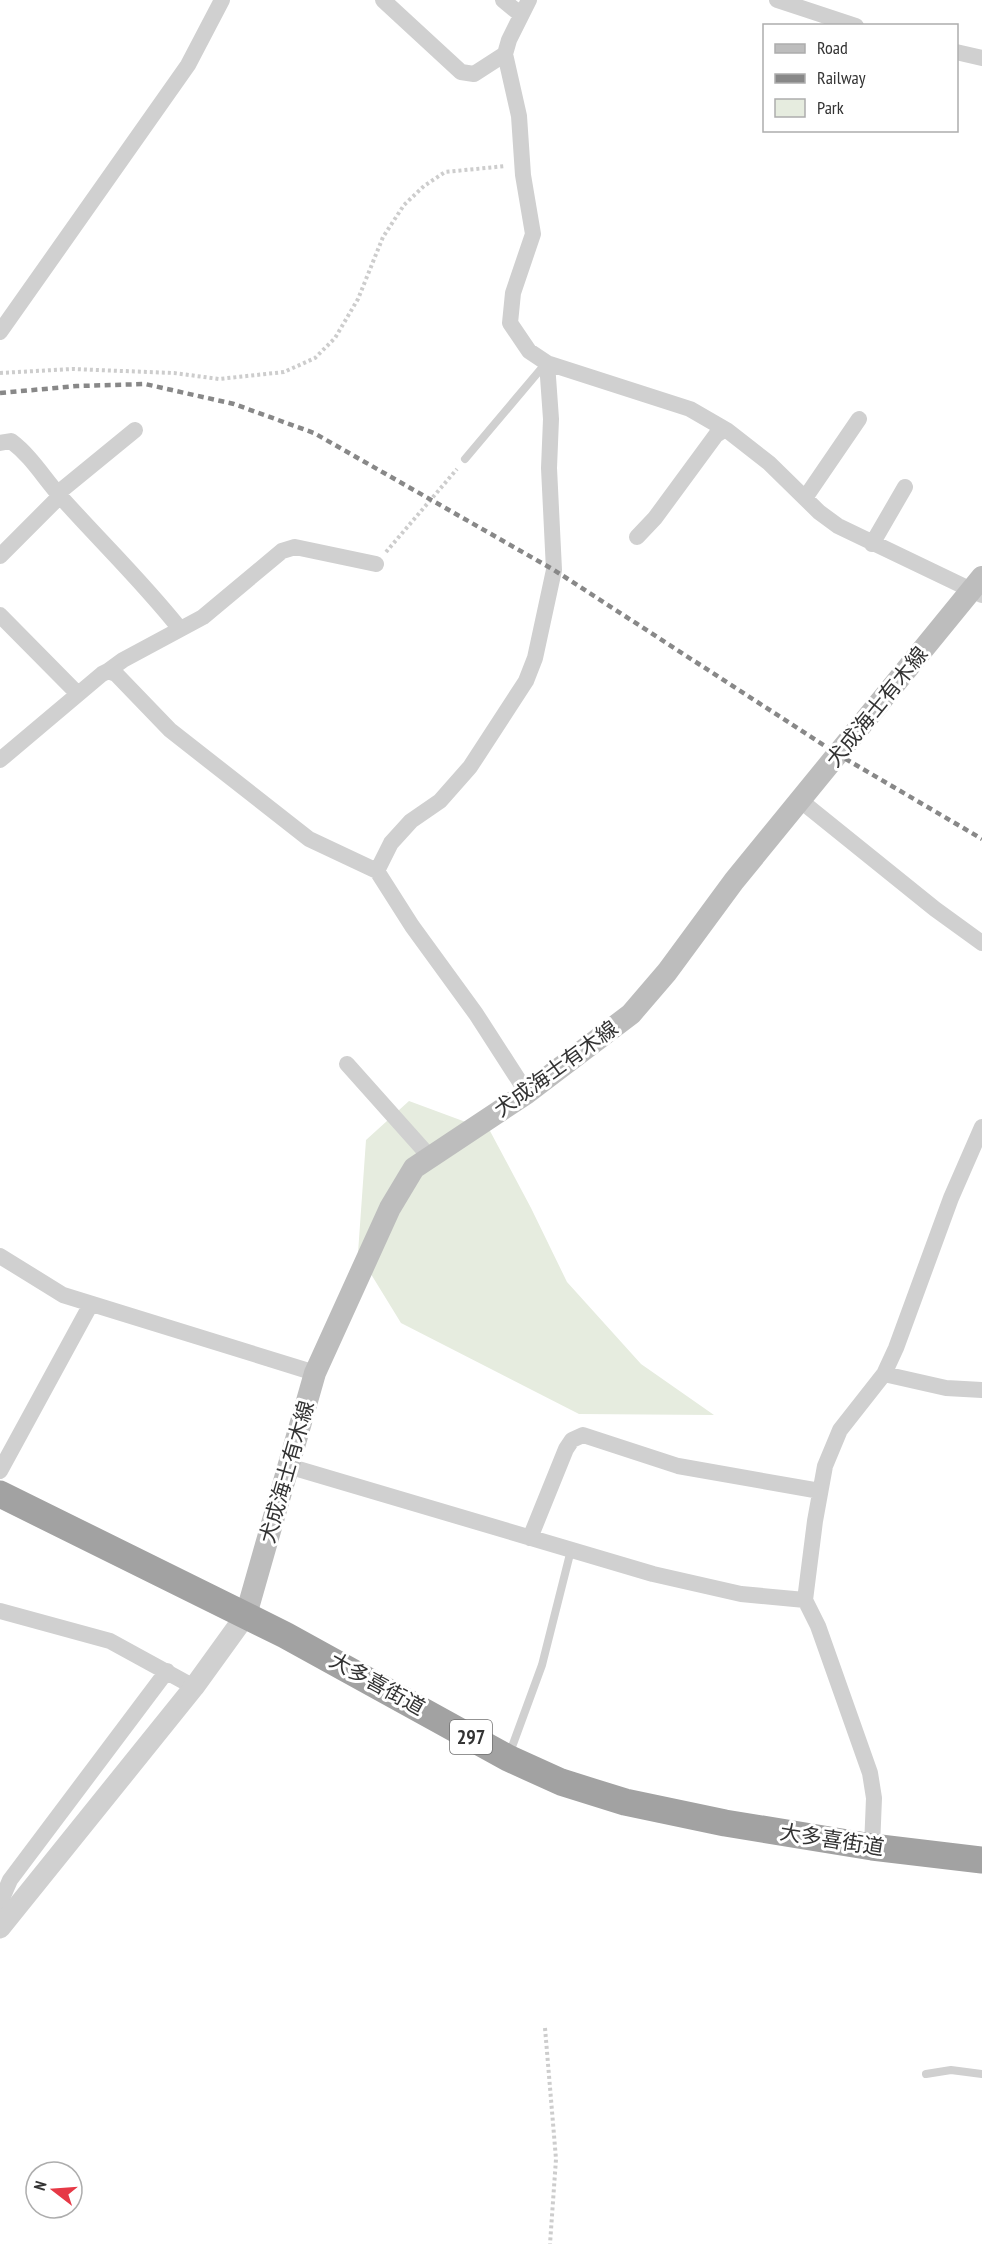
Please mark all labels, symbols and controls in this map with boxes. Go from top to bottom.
legend [763,24,958,132]
text: Road [817,36,848,59]
text: Railway [817,66,866,89]
text: Park [817,96,844,119]
street label: 犬成海士有木線 [820,641,933,772]
street label: 犬成海士有木線 [488,1014,623,1123]
street label: 犬成海士有木線 [253,1397,320,1546]
street label: 大多喜街道 [325,1646,430,1721]
road number: 297 [450,1720,492,1754]
street label: 大多喜街道 [778,1818,886,1861]
north arrow [24,2160,84,2220]
text: N [29,2179,50,2193]

